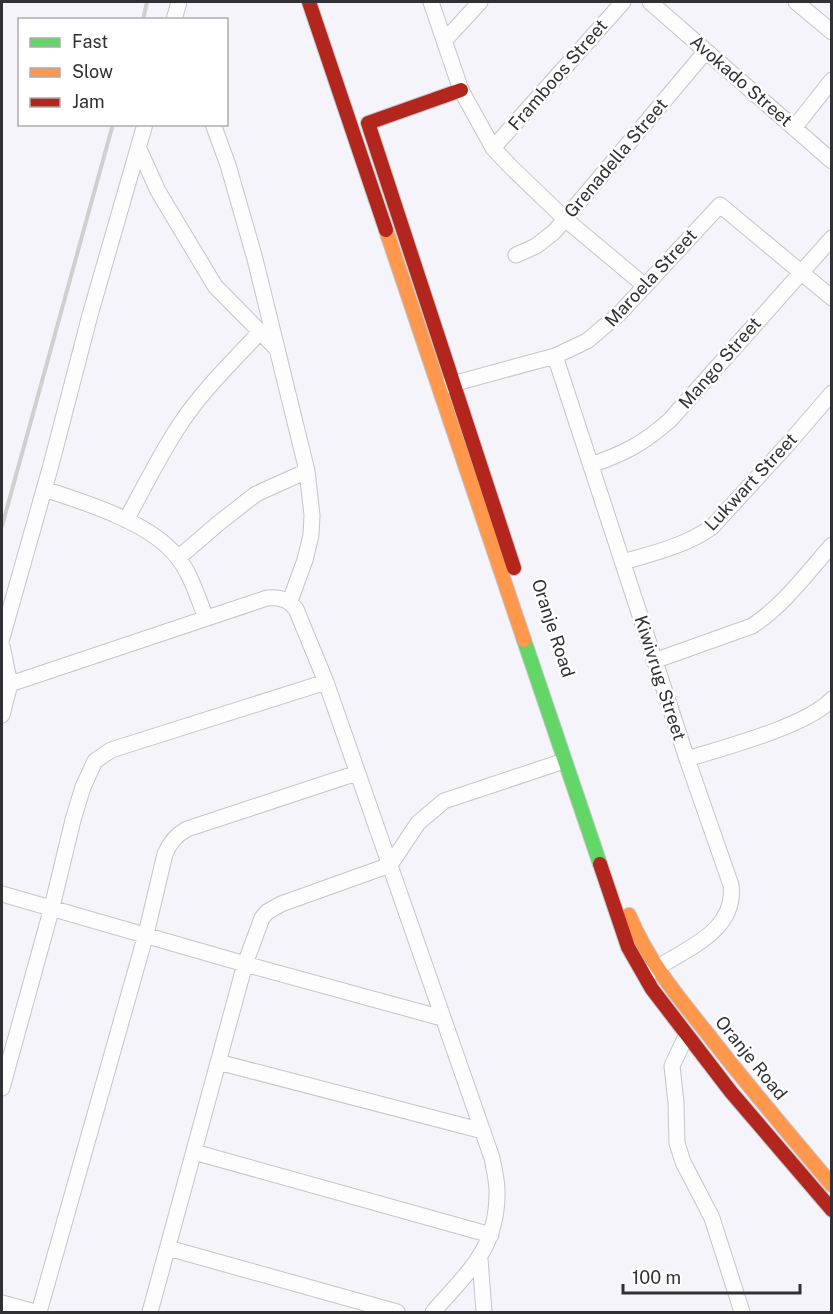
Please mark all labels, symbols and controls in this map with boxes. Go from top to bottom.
street label: Framboos Street [504,15,611,134]
legend [18,18,228,126]
text: Fast [72,31,108,52]
street label: Avokado Street [686,31,797,131]
text: Slow [72,61,113,82]
text: Jam [72,91,105,112]
street label: Grenadella Street [560,94,672,221]
street label: Maroela Street [600,225,701,331]
street label: Mango Street [674,313,765,413]
street label: Lukwart Street [700,428,801,535]
street label: Oranje Road [528,576,579,680]
street label: Kiwivrug Street [630,613,691,743]
street label: Oranje Road [711,1011,792,1104]
scale bar [623,1257,800,1295]
text: 100 m [632,1267,681,1288]

